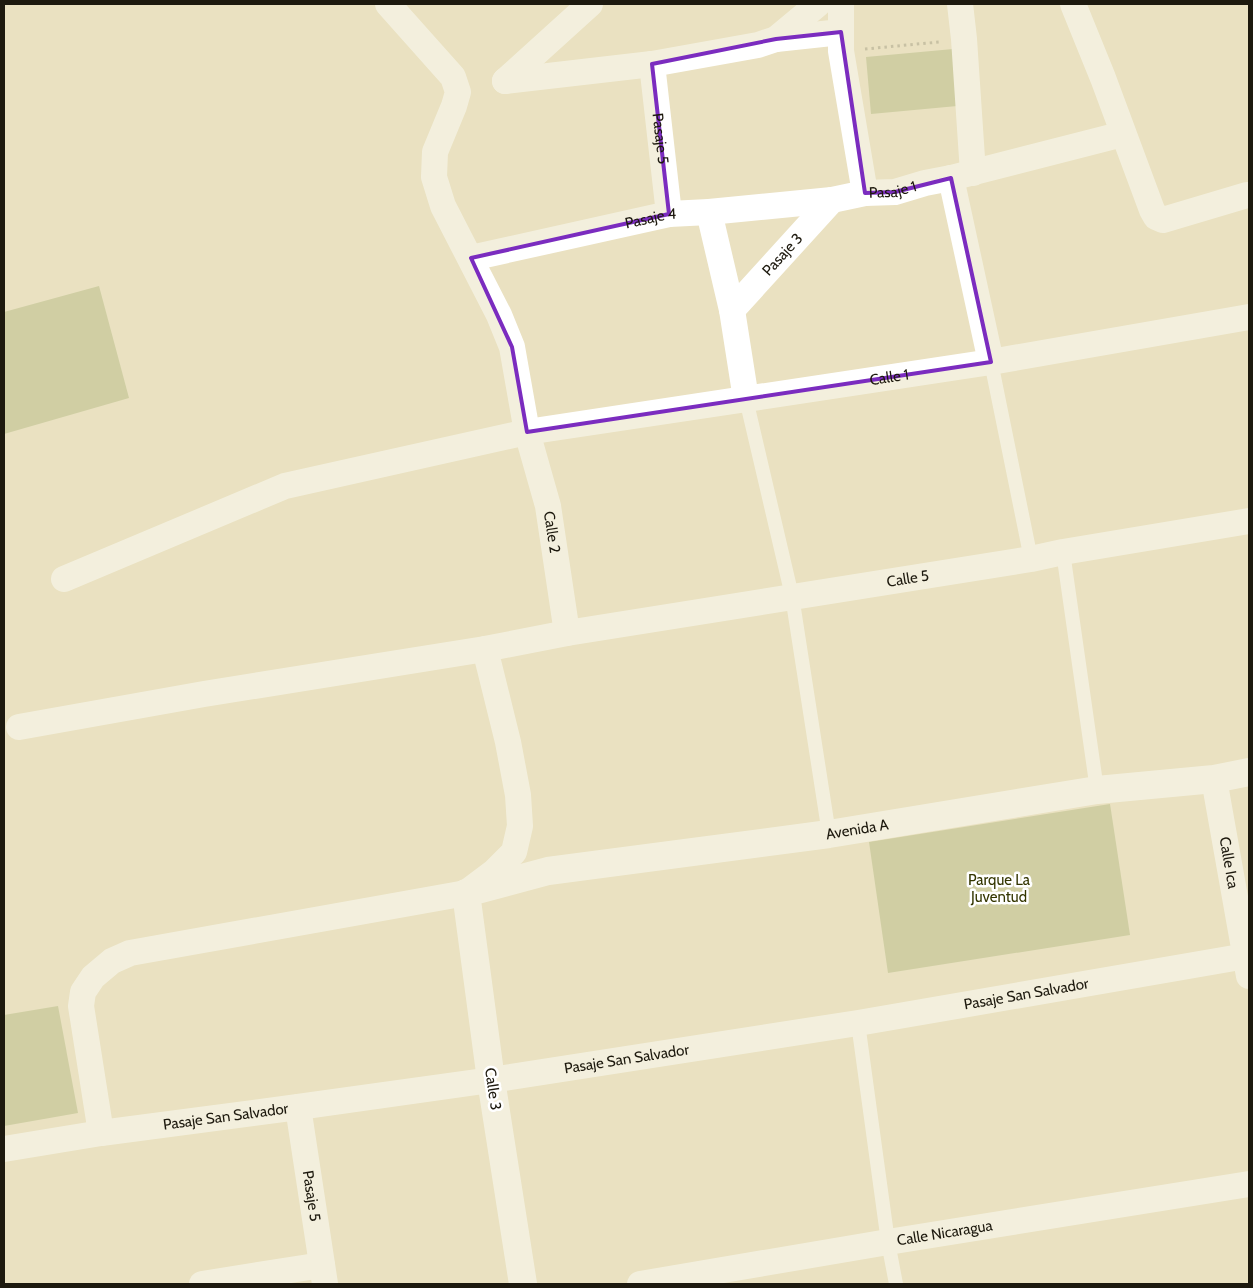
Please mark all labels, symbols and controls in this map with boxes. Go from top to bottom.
street label: Pasaje 5 [649,112,672,165]
street label: Pasaje 1 [868,177,919,202]
street label: Pasaje 4 [623,205,677,233]
street label: Pasaje 3 [759,229,806,280]
street label: Calle 1 [868,366,910,389]
street label: Calle 2 [540,510,564,555]
street label: Calle 5 [885,566,930,591]
street label: Avenida A [824,815,891,843]
street label: Calle Ica [1215,835,1242,891]
park label: Parque La Juventud [968,871,1031,906]
street label: Pasaje San Salvador [962,974,1090,1014]
street label: Pasaje San Salvador [563,1040,690,1078]
street label: Calle 3 [481,1067,505,1111]
street label: Pasaje San Salvador [162,1099,290,1134]
street label: Pasaje 5 [299,1169,324,1223]
street label: Calle Nicaragua [896,1216,995,1249]

